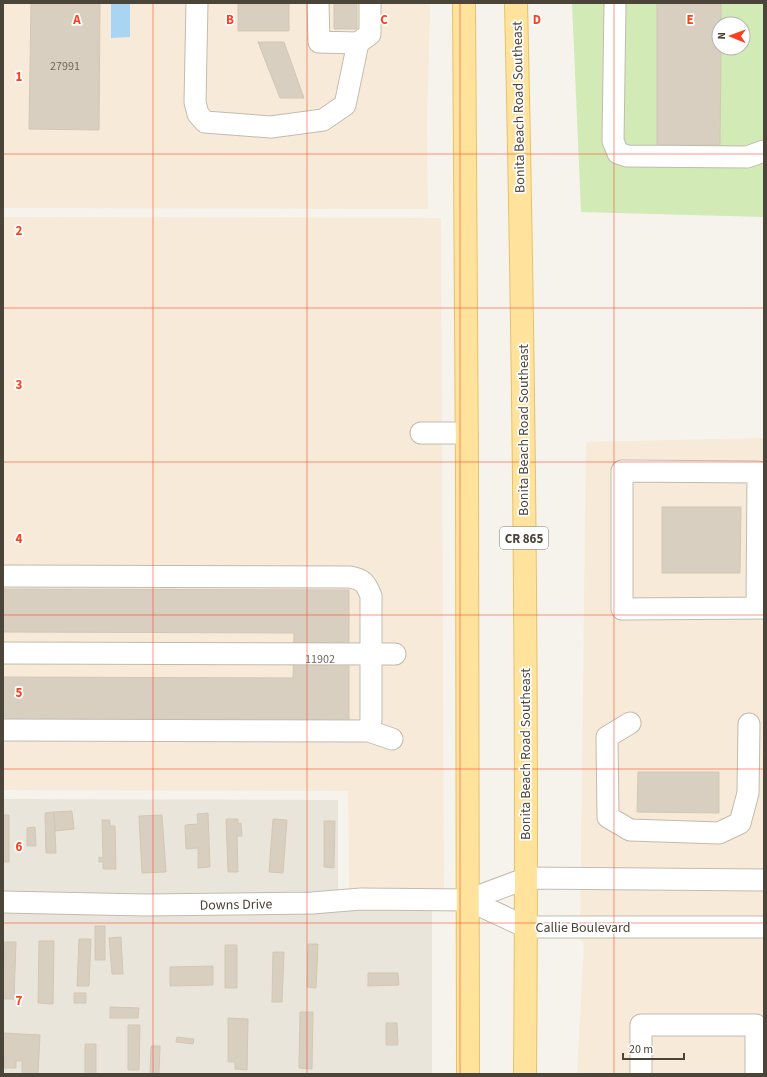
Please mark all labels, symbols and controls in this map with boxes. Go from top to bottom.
text: A [72,11,81,29]
text: B [226,11,234,29]
text: C [380,11,388,29]
text: D [533,11,541,29]
text: E [686,11,694,29]
north arrow [711,16,751,56]
street label: Bonita Beach Road Southeast [507,21,530,193]
text: N [714,32,729,40]
house number: 27991 [50,58,80,75]
text: 1 [16,68,23,86]
text: 2 [16,222,23,240]
street label: Bonita Beach Road Southeast [514,344,534,516]
text: 3 [16,376,23,394]
road number: CR 865 [500,527,548,549]
text: 4 [16,530,23,548]
house number: 11902 [305,651,335,668]
street label: Bonita Beach Road Southeast [516,668,536,840]
text: 5 [16,684,23,702]
text: 6 [16,838,23,856]
street label: Downs Drive [199,894,273,916]
street label: Callie Boulevard [535,918,631,938]
text: 7 [16,992,23,1010]
scale bar [623,1035,684,1061]
text: 20 m [629,1041,653,1058]

